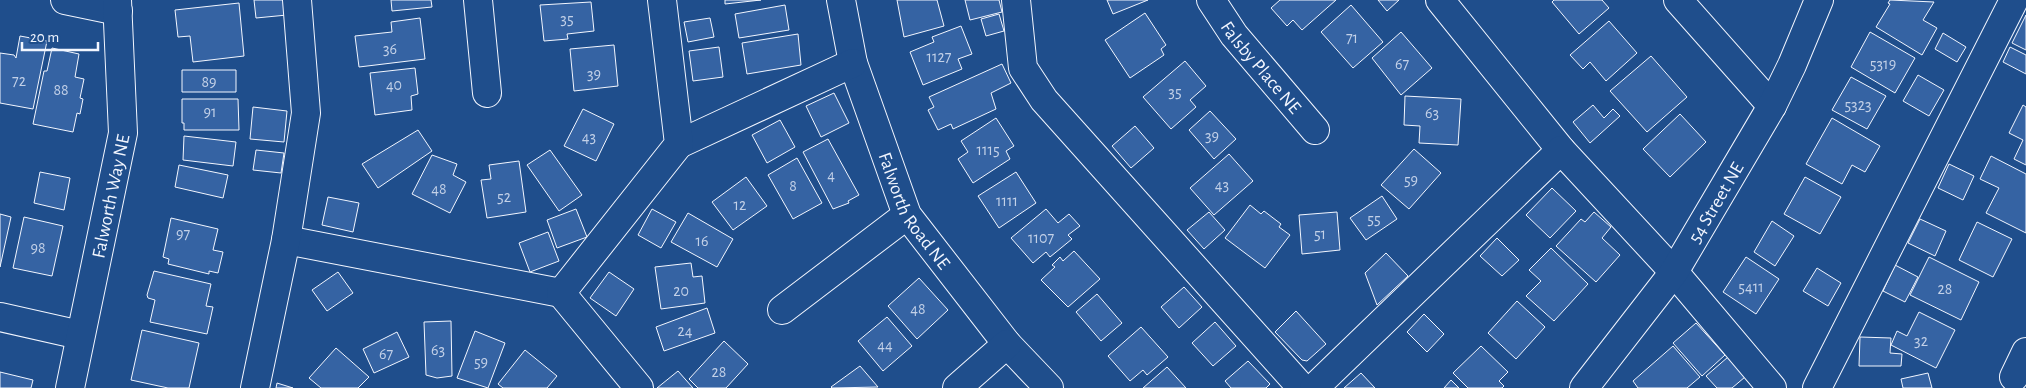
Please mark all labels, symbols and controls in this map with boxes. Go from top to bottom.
house number: 35 [560,11,574,27]
street label: Falsby Place NE [1217,18,1304,117]
scale bar [22,20,99,52]
text: 20 m [30,30,59,45]
house number: 71 [1346,30,1358,46]
house number: 36 [383,41,397,57]
house number: 1127 [927,49,952,65]
house number: 67 [1395,56,1409,72]
house number: 5319 [1870,56,1896,72]
house number: 39 [587,66,601,82]
house number: 72 [12,73,26,89]
house number: 89 [201,74,217,90]
house number: 40 [386,77,402,93]
house number: 88 [53,82,69,98]
house number: 35 [1168,84,1182,100]
house number: 5323 [1844,97,1872,113]
house number: 91 [203,104,217,120]
house number: 63 [1425,105,1439,121]
house number: 39 [1205,128,1219,144]
house number: 43 [582,129,596,145]
street label: Falworth Way NE [89,133,133,260]
house number: 1115 [976,142,1000,158]
street label: Falworth Road NE [875,150,953,273]
street label: 54 Street NE [1685,159,1748,247]
house number: 4 [827,167,835,183]
house number: 59 [1404,172,1418,188]
house number: 43 [1215,177,1229,193]
house number: 8 [789,178,797,194]
house number: 48 [431,181,447,197]
house number: 52 [497,189,511,205]
house number: 1111 [996,193,1018,209]
house number: 12 [734,197,746,213]
house number: 55 [1367,211,1381,227]
house number: 97 [176,226,190,242]
house number: 51 [1314,226,1326,242]
house number: 1107 [1028,230,1054,246]
house number: 16 [695,233,709,249]
house number: 98 [30,240,46,256]
house number: 5411 [1738,279,1764,295]
house number: 28 [1938,281,1952,297]
house number: 20 [673,283,689,299]
house number: 48 [910,301,926,317]
house number: 24 [678,323,693,339]
house number: 32 [1914,333,1928,349]
house number: 44 [877,337,893,353]
house number: 63 [431,342,445,358]
house number: 67 [379,346,393,362]
house number: 59 [474,354,488,370]
house number: 28 [712,364,726,380]

